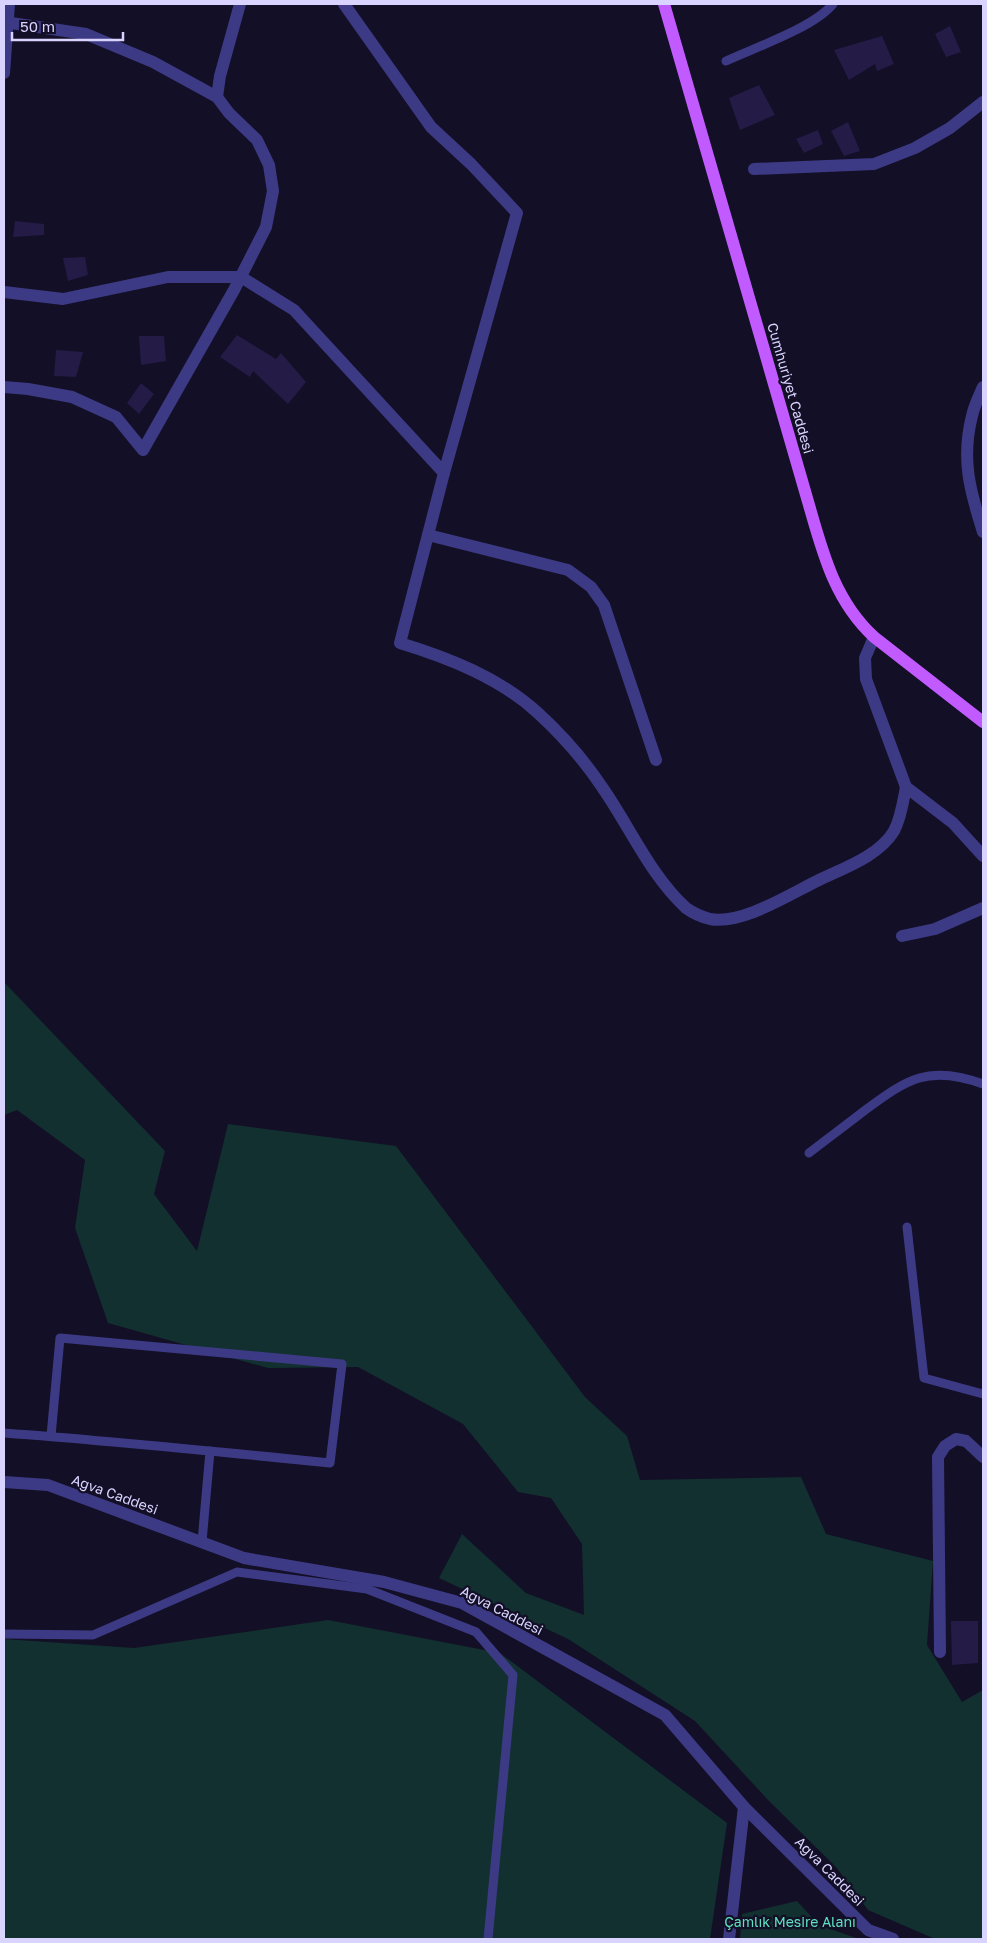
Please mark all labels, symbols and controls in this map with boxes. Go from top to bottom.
scale bar [12,10,124,42]
text: 50 m [20,17,55,35]
street label: Cumhuriyet Caddesi [764,321,818,455]
street label: Ağva Caddesi [70,1471,160,1517]
street label: Ağva Caddesi [458,1582,546,1638]
street label: Ağva Caddesi [792,1833,868,1909]
park label: Çamlık Mesire Alanı [724,1913,856,1930]

